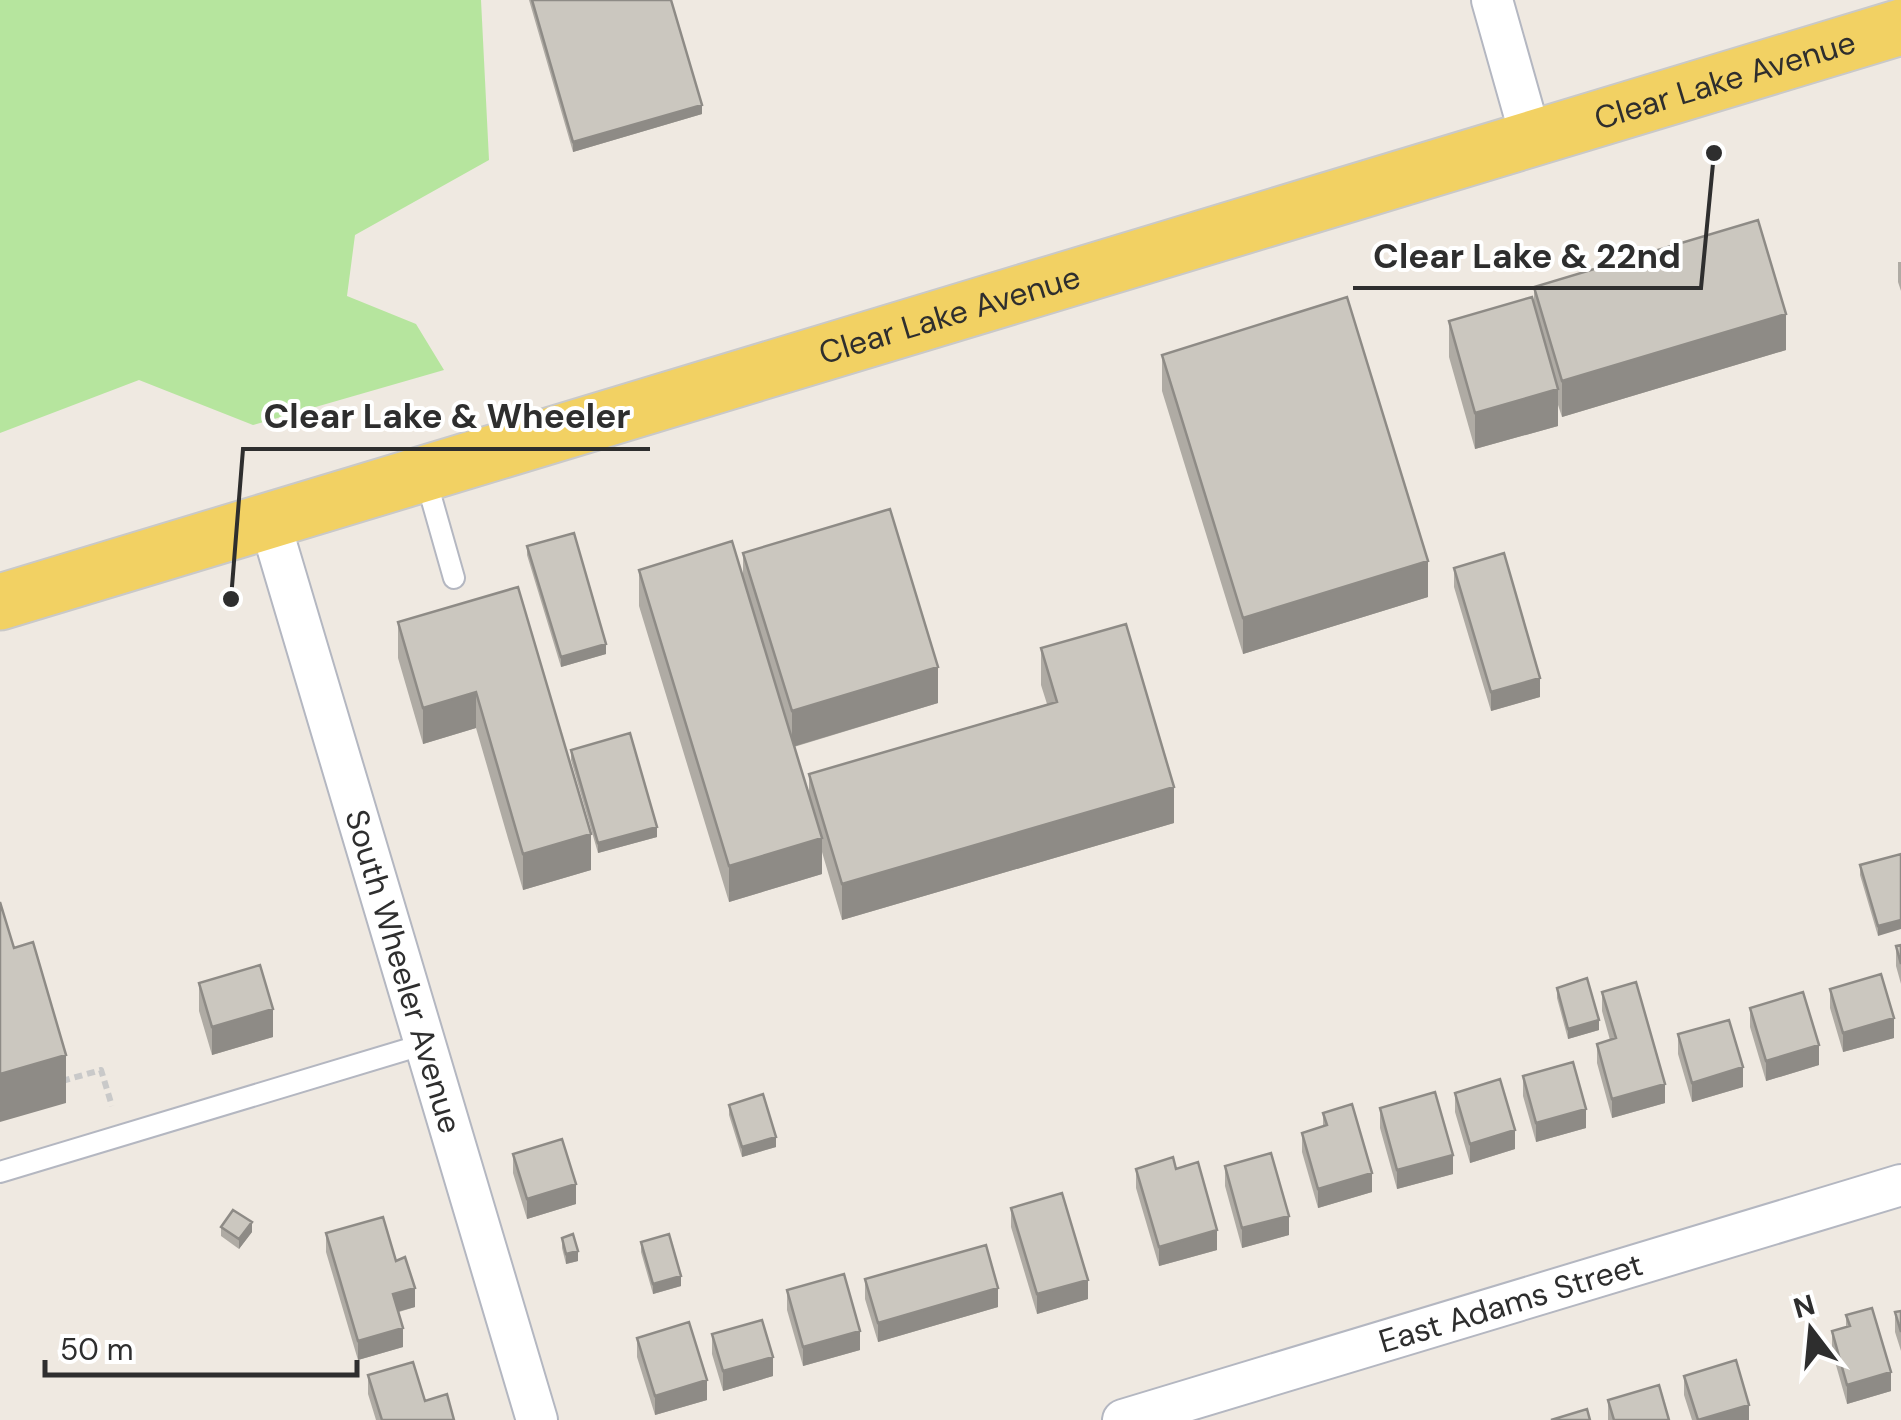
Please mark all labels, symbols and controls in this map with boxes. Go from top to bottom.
street label: Clear Lake Avenue [1589,21,1861,140]
callout: Clear Lake & 22nd [1353,223,1701,288]
text: Clear Lake & 22nd [1373,233,1681,279]
street label: Clear Lake Avenue [814,255,1085,374]
callout: Clear Lake & Wheeler [243,384,650,449]
text: Clear Lake & Wheeler [263,393,631,439]
street label: South Wheeler Avenue [336,805,472,1138]
street label: East Adams Street [1374,1243,1648,1363]
north arrow [1761,1280,1861,1380]
text: N [1789,1286,1819,1327]
scale bar [45,1315,358,1377]
text: 50 m [60,1330,134,1369]

